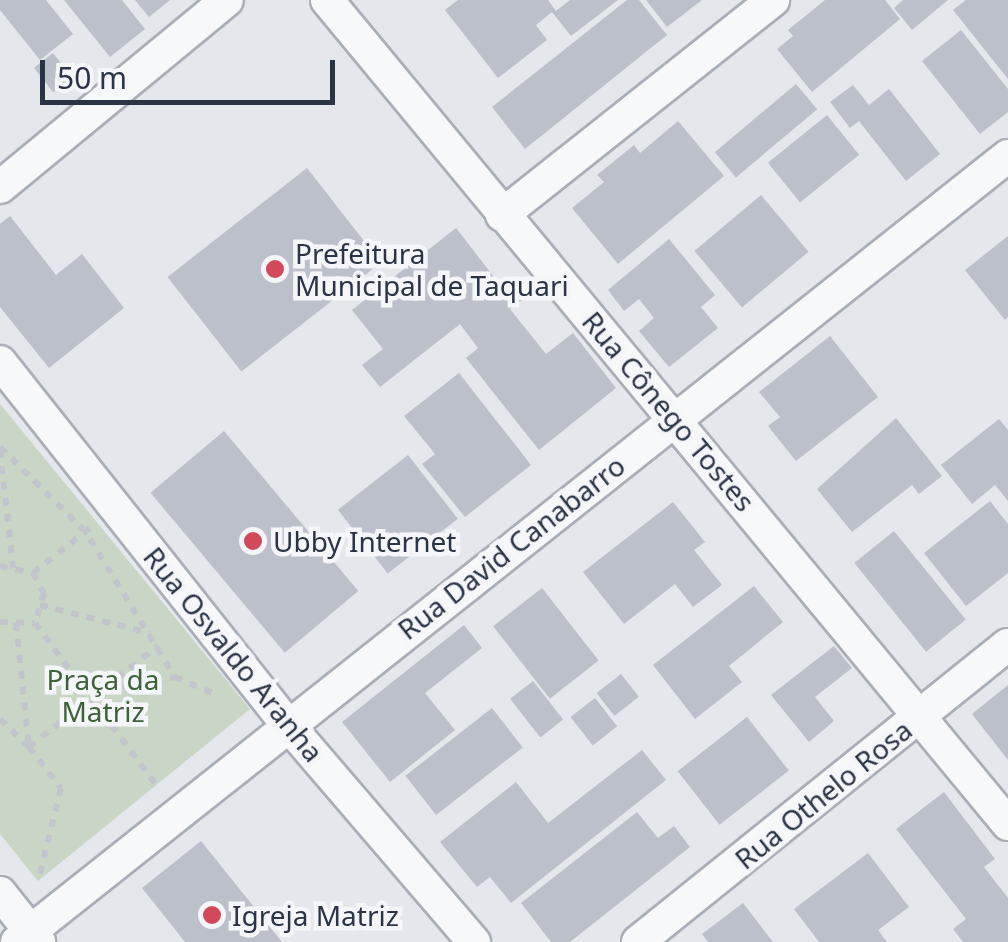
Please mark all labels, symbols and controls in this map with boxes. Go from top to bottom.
scale bar [45,40,340,102]
text: 50 m [57,57,127,98]
place label: Prefeitura Municipal de Taquari [295,236,569,302]
marker: Prefeitura Municipal de Taquari [264,258,286,280]
street label: Rua Cônego Tostes [576,304,762,518]
street label: Rua David Canabarro [391,448,631,646]
place label: Ubby Internet [273,524,456,558]
marker: Ubby Internet [242,530,264,552]
street label: Rua Osvaldo Aranha [137,540,331,768]
park label: Praça da Matriz [46,662,160,728]
street label: Rua Othelo Rosa [728,712,918,876]
place label: Igreja Matriz [232,898,399,932]
marker: Igreja Matriz [201,904,223,926]

